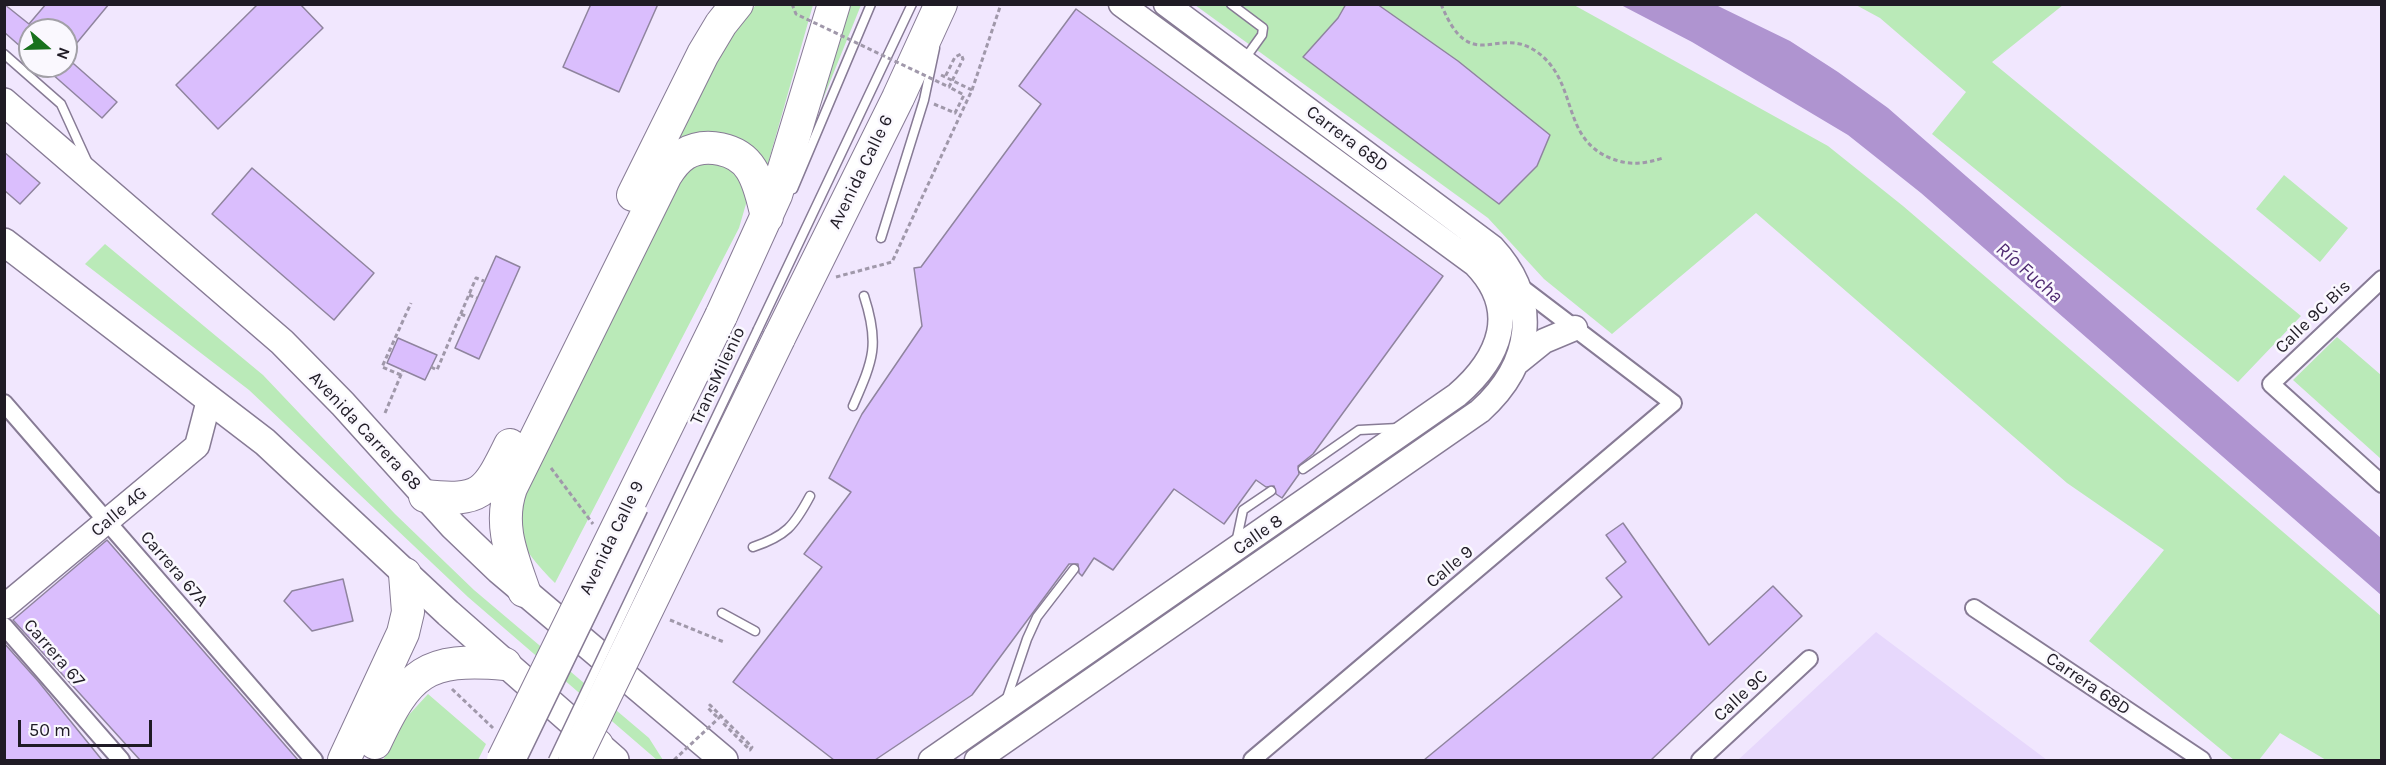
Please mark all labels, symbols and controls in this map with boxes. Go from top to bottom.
north arrow [18,18,78,78]
text: N [53,45,74,62]
street label: Carrera 68D [1302,101,1392,177]
street label: Avenida Calle 6 [824,111,898,233]
water label: Río Fucha [1991,237,2067,309]
street label: Calle 9C Bis [2271,276,2355,358]
street label: TransMilenio [686,324,750,428]
street label: Avenida Carrera 68 [304,367,426,495]
street label: Avenida Calle 9 [575,477,649,599]
street label: Calle 4G [87,482,151,542]
street label: Calle 8 [1229,510,1287,560]
street label: Carrera 67A [135,527,213,611]
street label: Calle 9 [1422,541,1478,593]
street label: Carrera 67 [19,615,89,691]
street label: Carrera 68D [2042,648,2134,720]
street label: Calle 9C [1709,666,1773,726]
scale bar [21,708,154,746]
text: 50 m [29,719,71,741]

